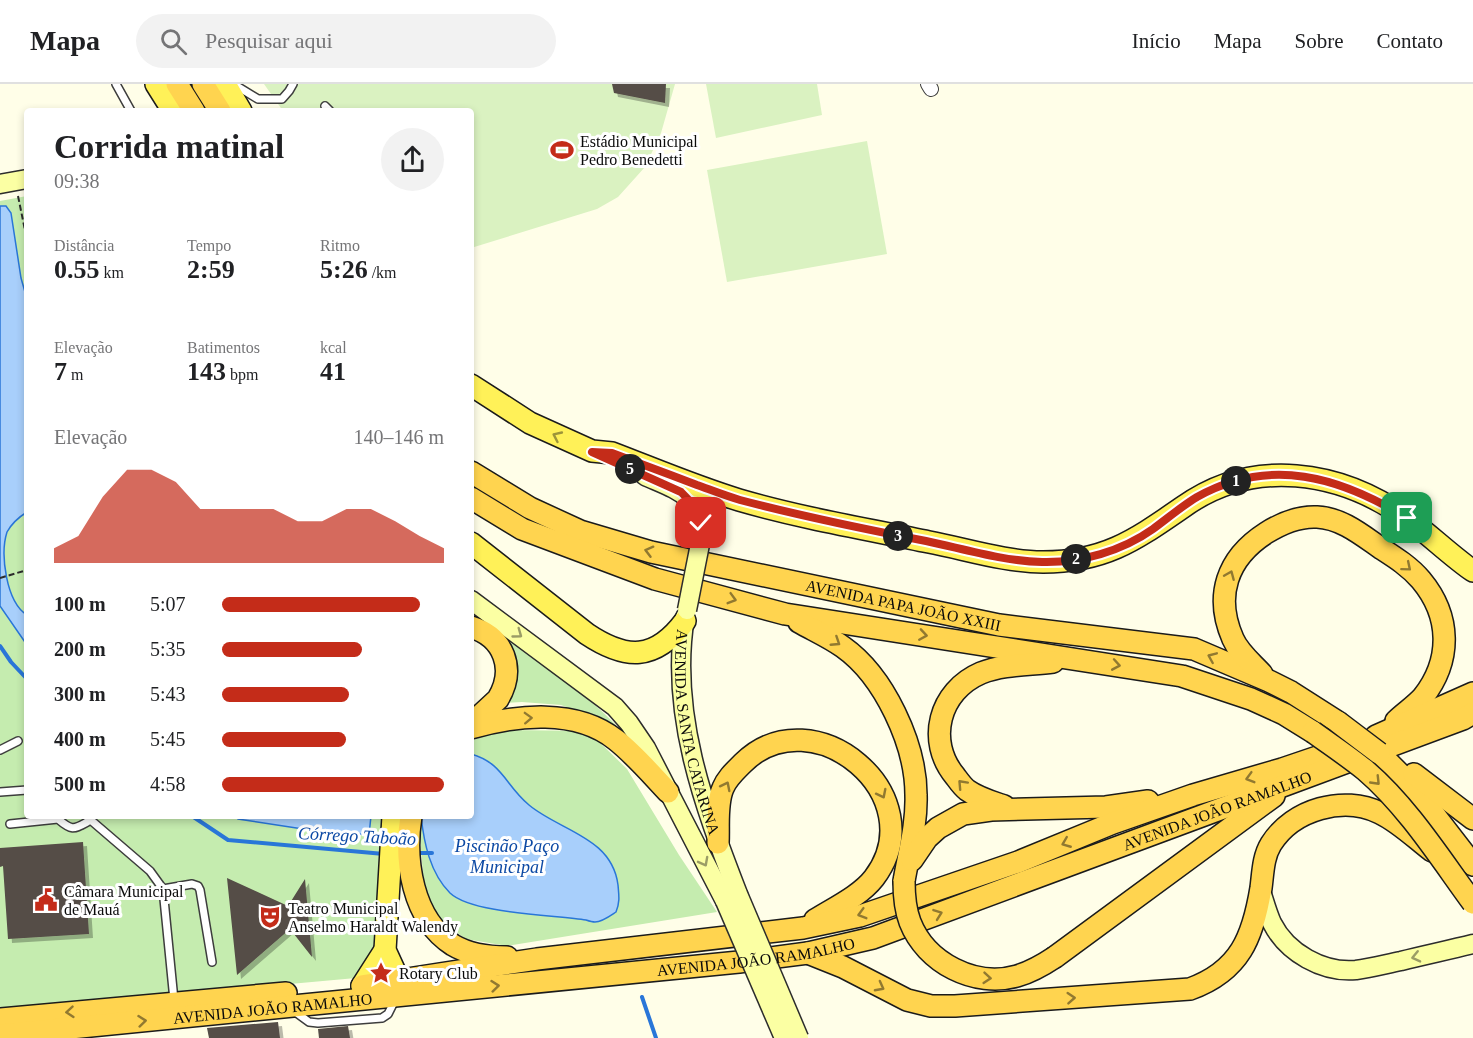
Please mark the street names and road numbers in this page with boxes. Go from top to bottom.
street label: AVENIDA PAPA JOÃO XXIII [804,576,1002,634]
street label: AVENIDA SANTA CATARINA [673,629,724,837]
street label: AVENIDA JOÃO RAMALHO [1121,768,1314,853]
street label: AVENIDA JOÃO RAMALHO [656,934,856,979]
street label: AVENIDA JOÃO RAMALHO [172,990,373,1026]

